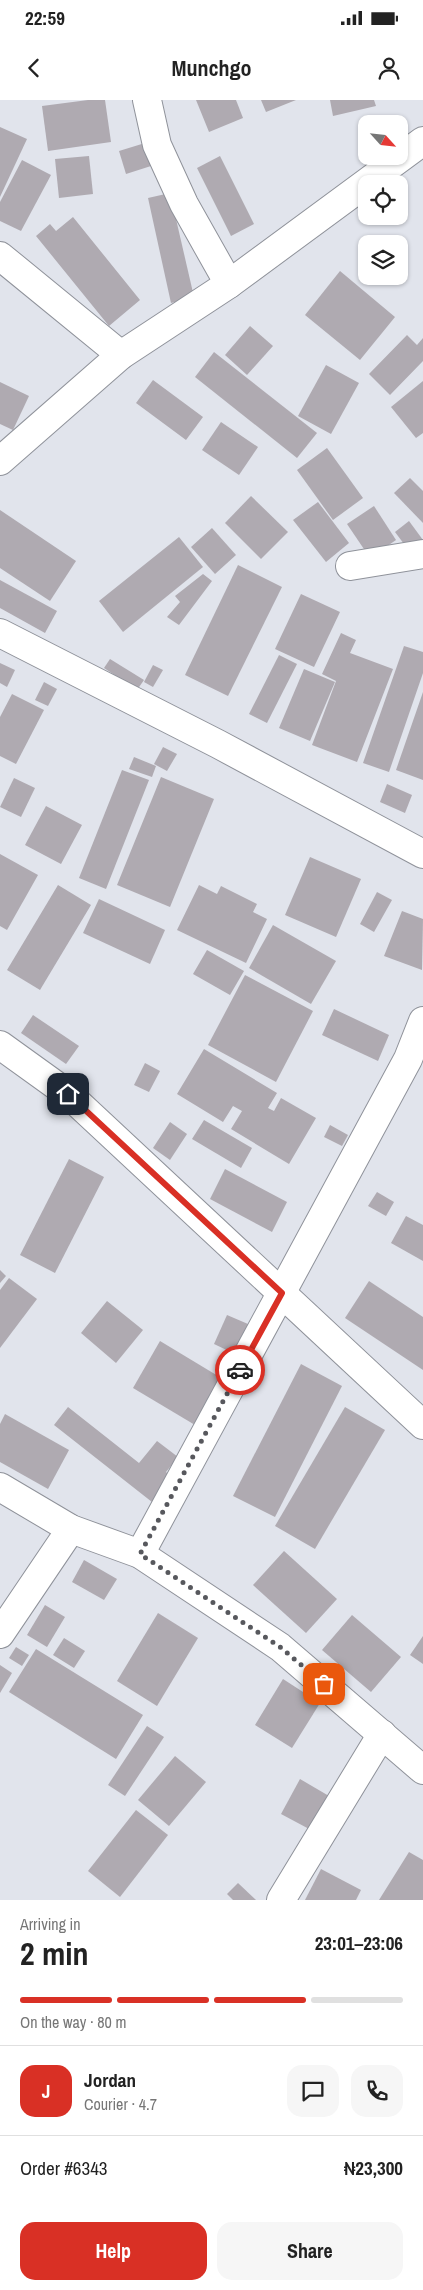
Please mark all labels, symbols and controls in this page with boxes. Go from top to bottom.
text: 22:59 [25,5,65,31]
text: Munchgo [171,53,252,83]
icon: back [20,54,48,82]
icon: person [375,54,403,82]
north arrow [358,115,408,165]
map controls [358,115,408,285]
button: locate [358,175,408,225]
button: layers [358,235,408,285]
pin [47,1073,89,1115]
icon: home [54,1080,82,1108]
courier [215,1345,265,1395]
icon: car [226,1356,254,1384]
pin [303,1663,345,1705]
icon: bag [310,1670,338,1698]
text: Arriving in [20,1913,81,1935]
text: 23:01–23:06 [315,1930,403,1956]
text: 2 min [20,1932,89,1975]
text: On the way · 80 m [20,2011,126,2033]
button: chat [287,2065,339,2117]
button: phone [351,2065,403,2117]
text: Jordan [84,2067,136,2093]
text: J [42,2078,50,2104]
text: Courier · 4.7 [84,2093,157,2115]
text: Order #6343 [20,2155,107,2181]
text: ₦23,300 [344,2155,403,2181]
button: Help [20,2222,207,2280]
button: Share [217,2222,403,2280]

